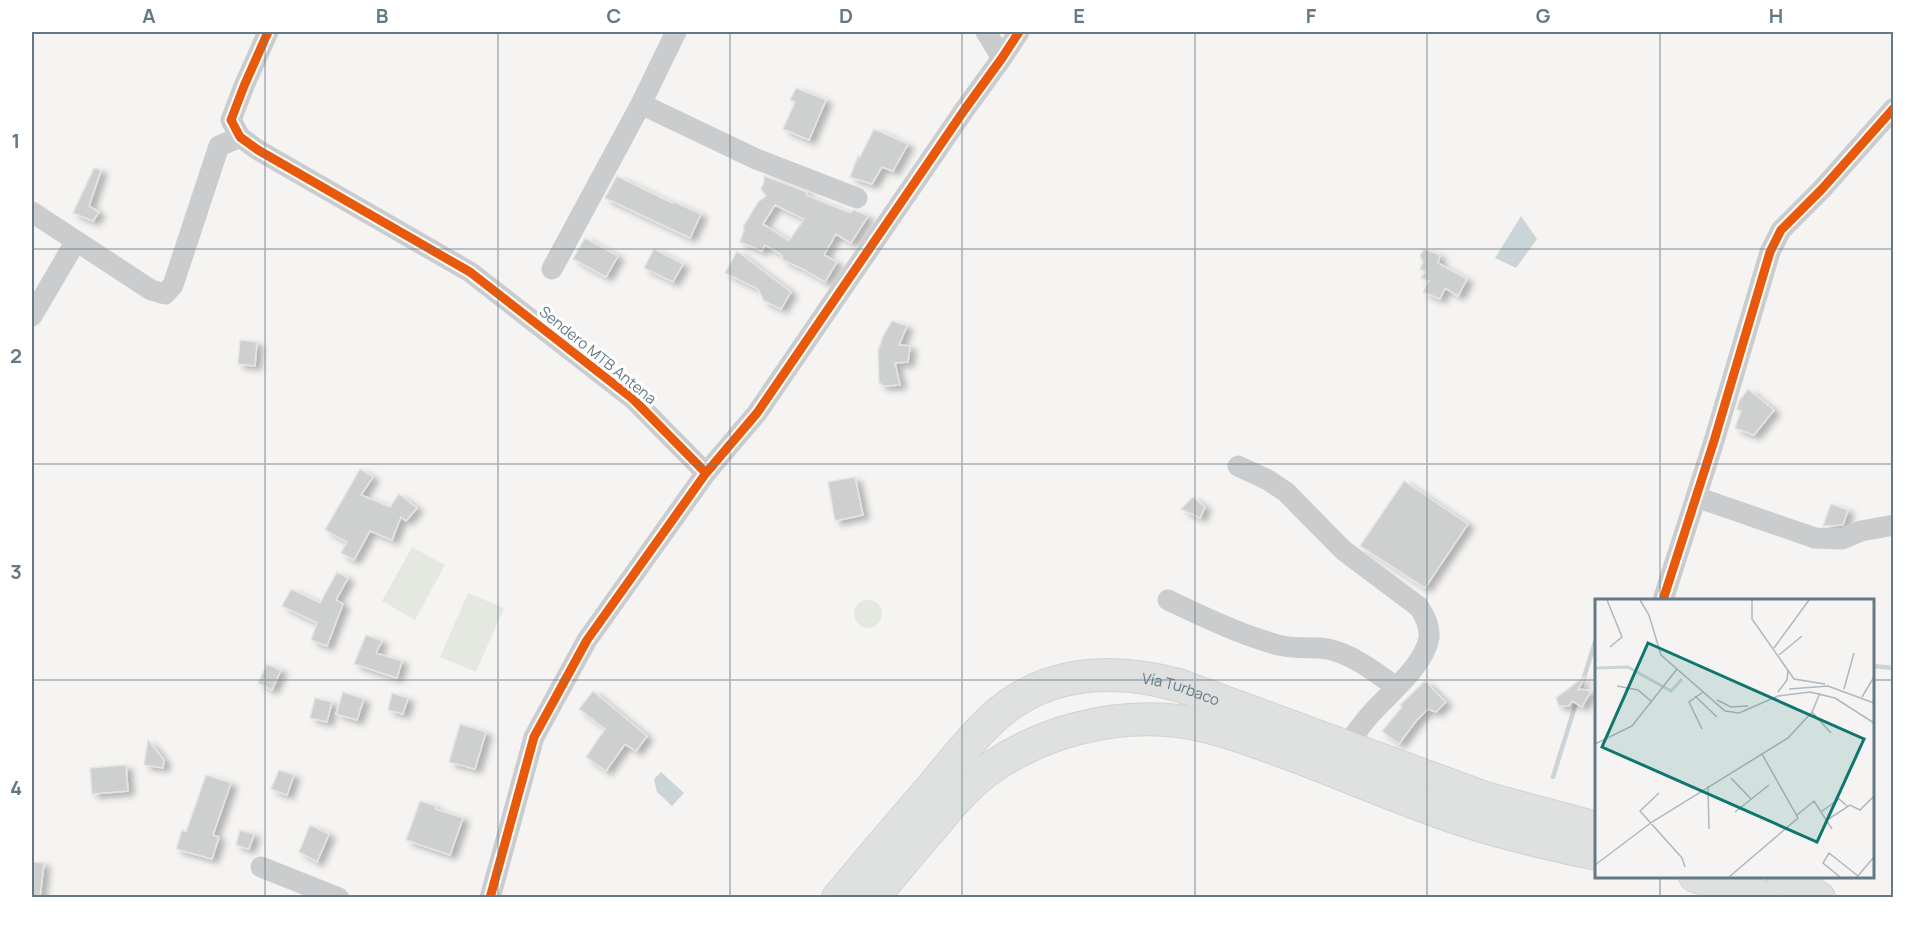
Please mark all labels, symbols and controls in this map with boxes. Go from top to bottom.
text: A [142,2,156,29]
text: B [376,2,389,29]
text: C [607,2,621,29]
text: D [839,2,853,29]
text: E [1073,2,1085,29]
text: F [1306,2,1317,29]
text: G [1536,2,1551,29]
text: H [1769,2,1783,29]
text: 1 [12,127,20,154]
street label: Sendero MTB Antena [535,301,661,409]
text: 2 [10,342,22,369]
text: 3 [10,558,22,585]
inset map [1595,599,1874,878]
street label: Vía Turbaco [1141,667,1223,710]
text: 4 [10,774,22,801]

